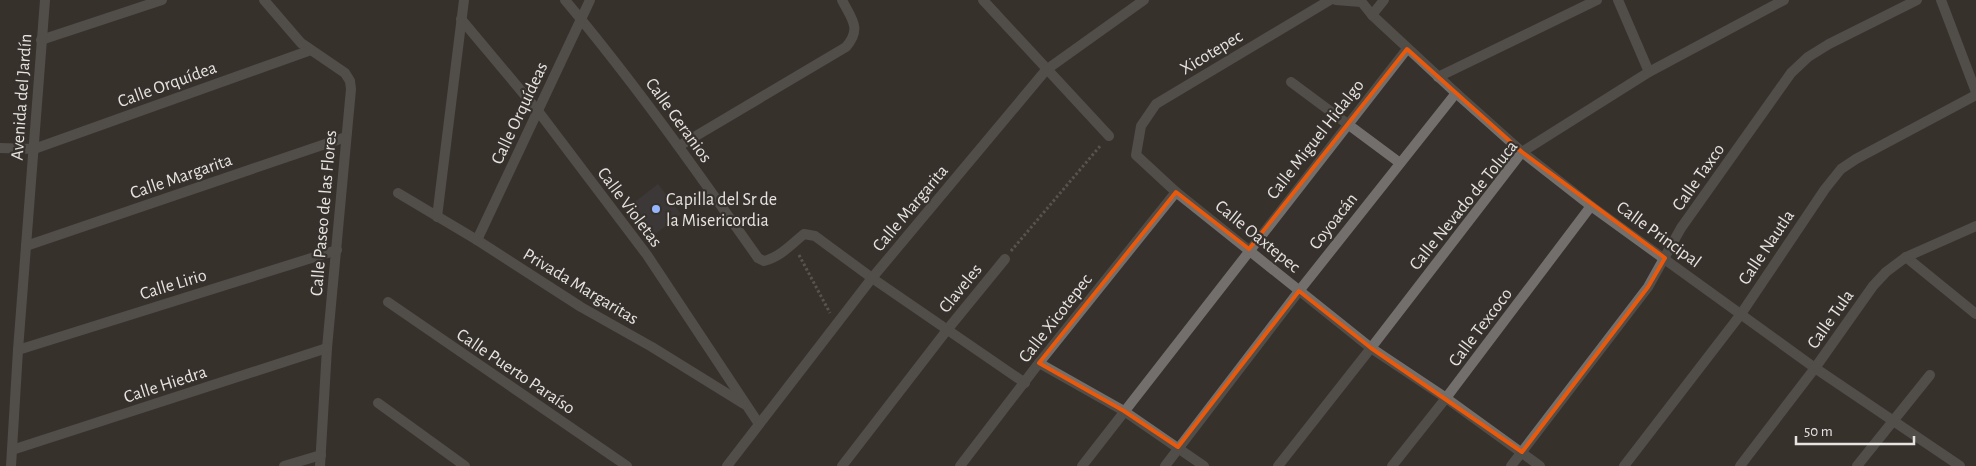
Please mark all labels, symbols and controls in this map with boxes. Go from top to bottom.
street label: Xicotepec [1177,27,1246,78]
street label: Avenida del Jardín [9,33,35,161]
street label: Calle Orquídea [116,59,219,111]
street label: Calle Orquídeas [488,60,551,167]
street label: Calle Geranios [642,75,715,166]
street label: Calle Miguel Hidalgo [1264,76,1368,203]
street label: Calle Paseo de las Flores [308,129,340,297]
street label: Calle Nevado de Toluca [1406,138,1521,274]
street label: Calle Taxco [1669,141,1728,214]
street label: Calle Margarita [128,151,235,203]
street label: Calle Margarita [870,162,952,255]
street label: Calle Violetas [594,164,665,251]
street label: Coyoacán [1306,190,1361,253]
place label: Capilla del Sr de la Misericordia [666,191,777,230]
street label: Calle Oaxtepec [1211,197,1303,276]
street label: Calle Principal [1613,198,1704,271]
marker: Capilla del Sr de la Misericordia [650,203,662,215]
street label: Calle Nautla [1735,207,1798,288]
street label: Privada Margaritas [520,245,641,328]
street label: Claveles [936,261,986,316]
street label: Calle Lirio [138,266,209,304]
street label: Calle Xicotepec [1016,271,1096,366]
street label: Calle Texcoco [1446,285,1516,370]
street label: Calle Tula [1804,287,1857,352]
street label: Calle Puerto Paraíso [453,326,578,418]
street label: Calle Hiedra [122,363,209,407]
scale bar [1796,414,1914,446]
text: 50 m [1804,424,1833,439]

